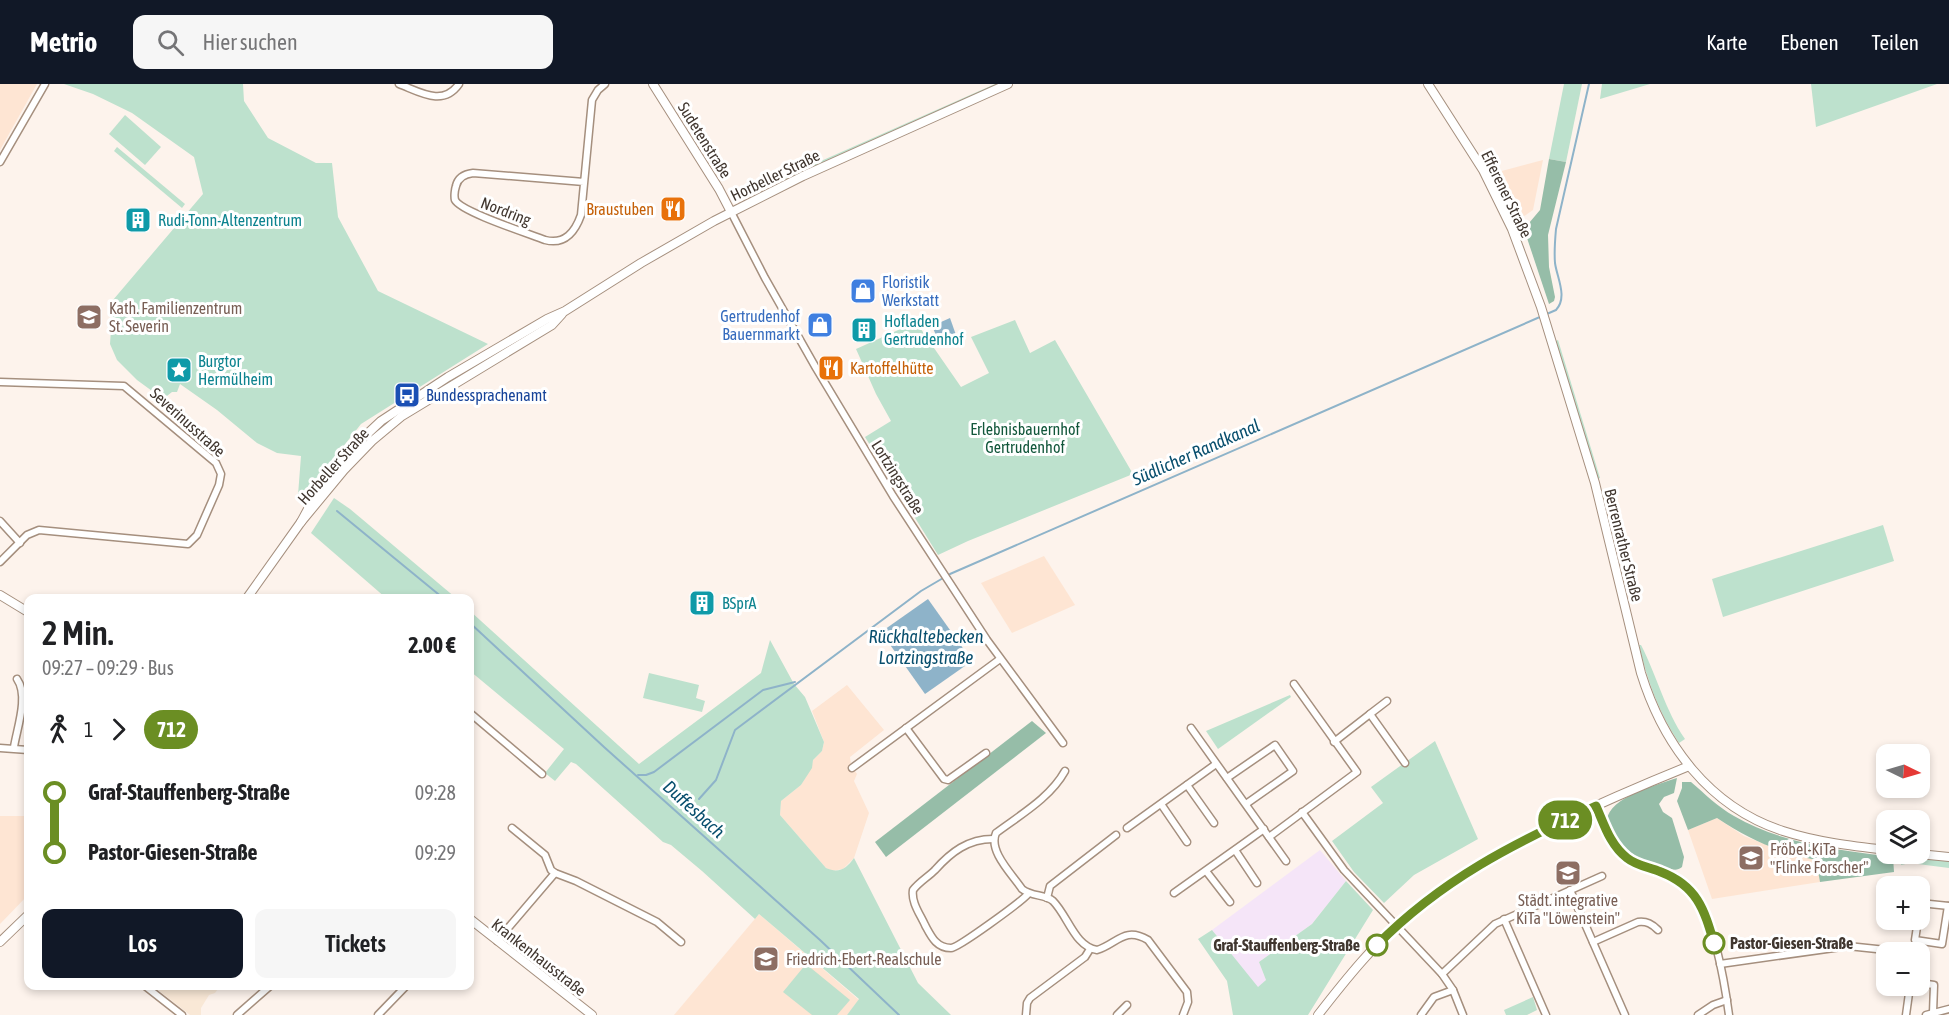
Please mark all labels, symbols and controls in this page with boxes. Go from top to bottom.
search box [133,15,553,69]
text: Metrio [30,26,97,58]
icon: search [154,26,187,59]
text: Hier suchen [202,29,298,55]
text: Karte [1706,30,1747,54]
text: Ebenen [1780,30,1839,54]
text: Teilen [1872,30,1919,54]
street label: Sudetenstraße [675,99,735,181]
street label: Horbeller Straße [728,146,822,204]
street label: Efferener Straße [1478,148,1536,240]
street label: Nordring [478,193,534,230]
restaurant icon: Braustuben [658,194,688,224]
place label: Braustuben [586,200,654,218]
building icon: Rudi-Tonn-Altenzentrum [123,205,153,235]
place label: Rudi-Tonn-Altenzentrum [158,211,302,229]
place label: Floristik Werkstatt [882,273,939,309]
shop icon: Floristik Werkstatt [848,276,878,306]
place label: Kath. Familienzentrum St. Severin [109,299,242,335]
school or university icon: Kath. Familienzentrum St. Severin [74,302,104,332]
place label: Gertrudenhof Bauernmarkt [720,307,801,343]
shop icon: Gertrudenhof Bauernmarkt [805,310,835,340]
place label: Hofladen Gertrudenhof [884,312,964,348]
building icon: Hofladen Gertrudenhof [849,315,879,345]
place label: Burgtor Hermülheim [198,352,273,388]
restaurant icon: Kartoffelhütte [816,353,846,383]
place icon: Burgtor Hermülheim [164,355,194,385]
place label: Kartoffelhütte [850,359,933,377]
bus stop icon: Bundessprachenamt [392,380,422,410]
street label: Severinusstraße [147,384,229,460]
place label: Bundessprachenamt [426,386,547,405]
water label: Südlicher Randkanal [1128,414,1263,490]
park label: Erlebnisbauernhof Gertrudenhof [970,420,1080,456]
street label: Horbeller Straße [294,424,372,508]
street label: Lortzingstraße [867,437,928,518]
street label: Berrenrather Straße [1601,487,1647,603]
building icon: BSprA [687,588,717,618]
place label: BSprA [722,594,757,613]
text: 2 Min. [42,614,114,652]
water label: Rückhaltebecken Lortzingstraße [869,626,984,668]
text: 2.00 € [408,632,456,658]
text: 09:27 – 09:29 · Bus [42,656,174,679]
icon: walk [42,713,75,746]
icon: forward [102,713,135,746]
text: 712 [156,717,186,741]
text: 1 [84,718,93,741]
north arrow [1876,744,1930,798]
map controls [1876,744,1930,996]
water label: Duffesbach [659,776,729,842]
text: Graf-Stauffenberg-Straße [88,779,290,805]
text: 09:28 [415,781,456,804]
line badge: 712 [1530,800,1600,840]
text: 712 [1550,808,1580,832]
button: layers [1876,810,1930,864]
text: Pastor-Giesen-Straße [88,839,258,865]
place label: Fröbel-KiTa "Flinke Forscher" [1770,840,1868,876]
text: 09:29 [415,841,456,864]
school or university icon: Fröbel-KiTa "Flinke Forscher" [1736,843,1766,873]
school or university icon: Städt. integrative KiTa "Löwenstein" [1553,858,1583,888]
button: + [1876,876,1930,930]
place label: Städt. integrative KiTa "Löwenstein" [1516,891,1620,927]
button: Los [42,909,243,978]
button: Tickets [255,909,456,978]
street label: Krankenhausstraße [488,915,590,999]
marker: Pastor-Giesen-Straße [1703,932,1725,954]
marker: Graf-Stauffenberg-Straße [1366,934,1388,956]
place label: Pastor-Giesen-Straße [1730,934,1853,952]
place label: Graf-Stauffenberg-Straße [1213,936,1360,954]
button: − [1876,942,1930,996]
school or university icon: Friedrich-Ebert-Realschule [751,944,781,974]
place label: Friedrich-Ebert-Realschule [786,950,942,968]

